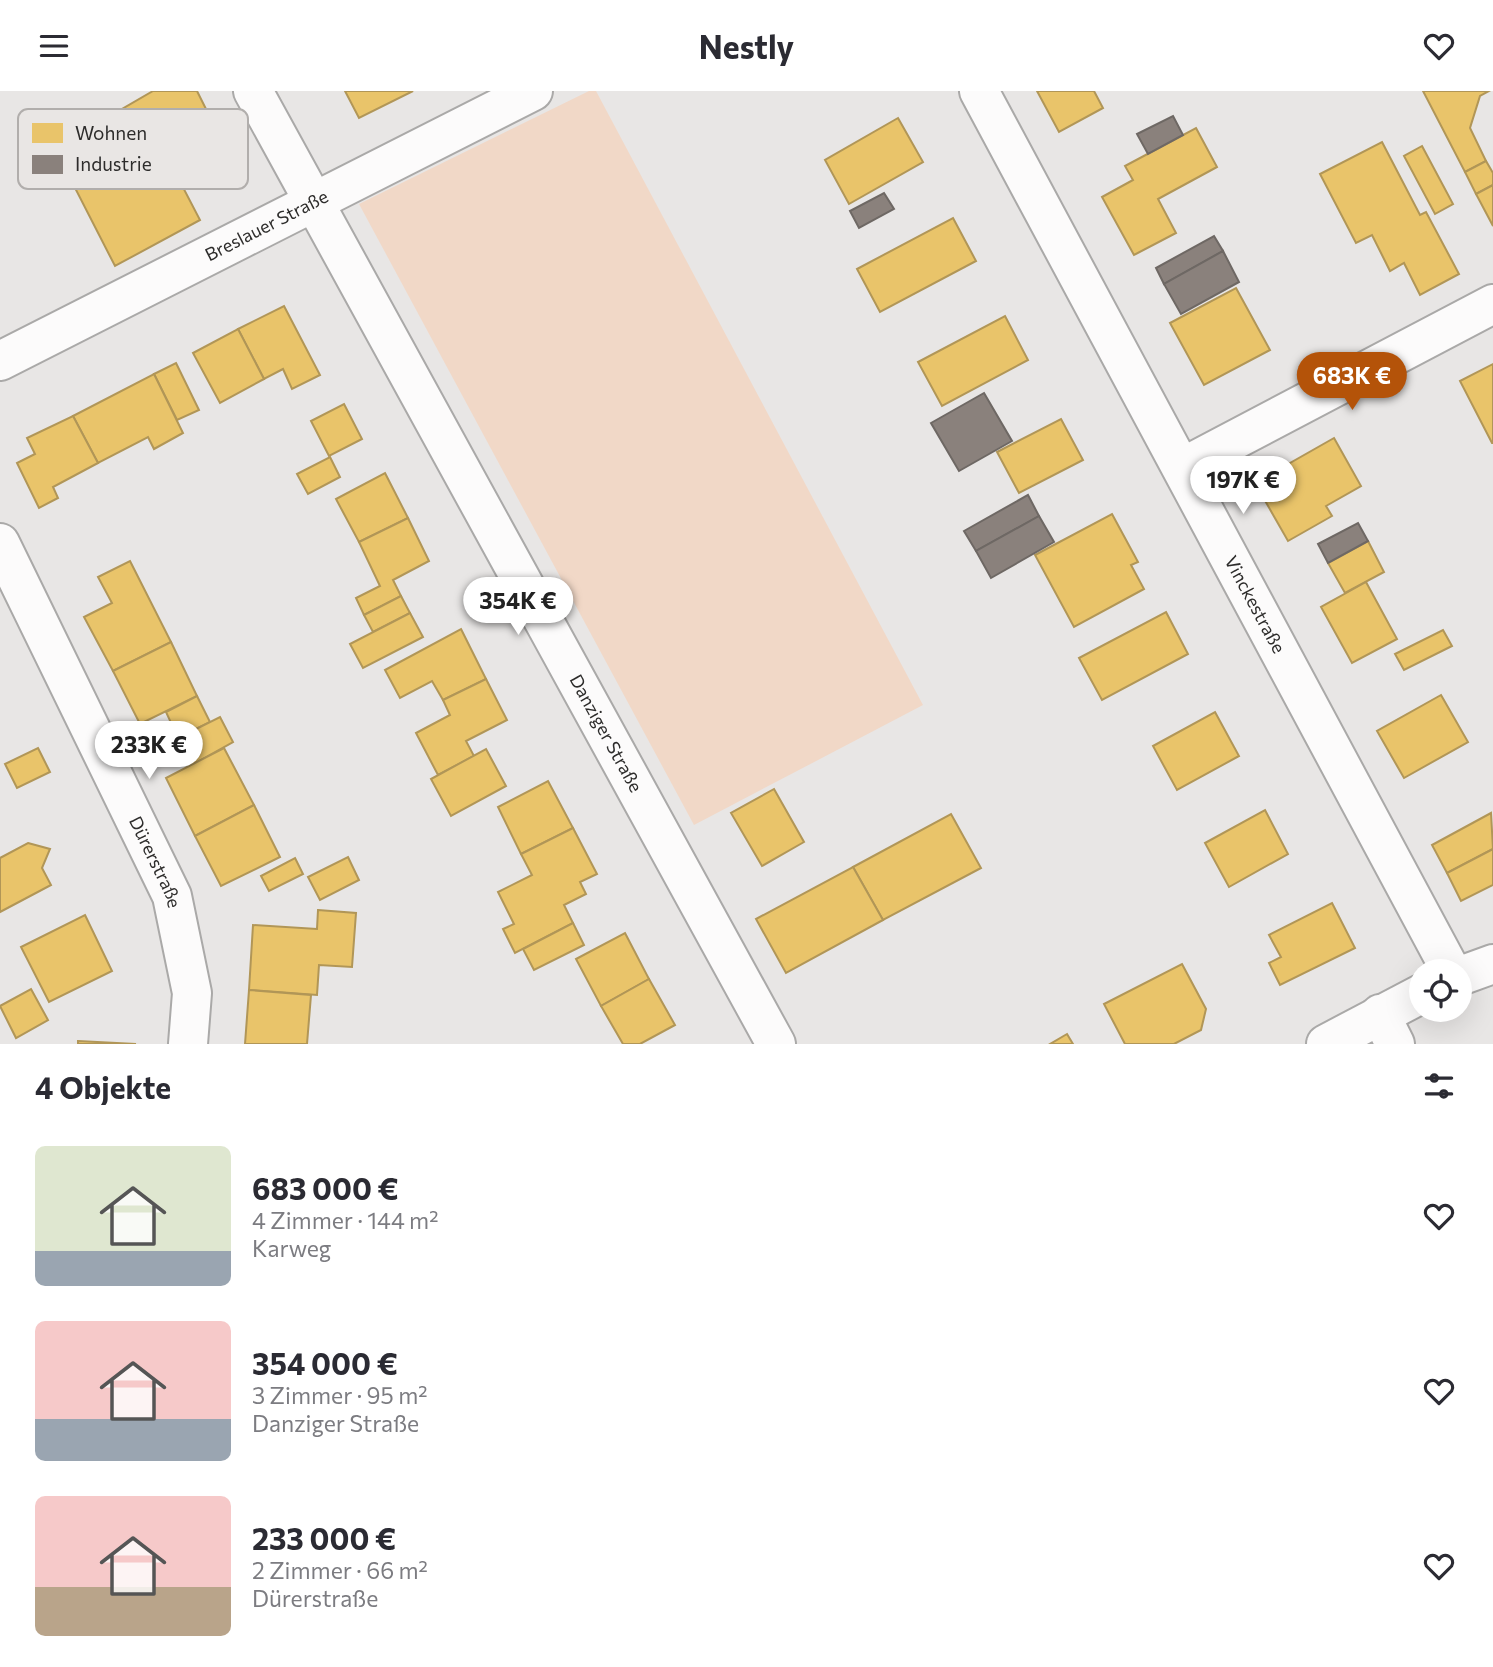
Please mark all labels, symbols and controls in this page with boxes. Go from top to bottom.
text: Nestly [699,26,794,66]
icon: menu [35,27,73,65]
icon: heart [1420,27,1458,65]
legend [18,109,248,189]
text: Wohnen [75,121,147,144]
text: Industrie [75,152,152,175]
street label: Breslauer Straße [201,185,331,265]
pin: 683K € [1295,353,1409,412]
text: 683K € [1313,361,1391,389]
pin: 197K € [1186,457,1300,516]
text: 197K € [1206,465,1280,493]
street label: Vinckestraße [1220,552,1291,657]
pin: 354K € [461,577,575,637]
text: 354K € [479,586,557,614]
street label: Danziger Straße [565,670,648,796]
pin: 233K € [92,721,206,781]
text: 233K € [111,730,187,758]
street label: Dürerstraße [125,812,186,910]
map controls [1409,959,1472,1022]
button: locate [1409,959,1472,1022]
icon: filters [1420,1067,1458,1105]
text: 4 Objekte [35,1068,171,1105]
text: 683 000 € [252,1169,399,1206]
icon: home [91,1174,175,1258]
icon: heart [1420,1197,1458,1235]
text: 4 Zimmer · 144 m² [252,1206,438,1234]
text: Karweg [252,1234,331,1262]
text: 354 000 € [252,1344,398,1381]
icon: home [91,1349,175,1433]
icon: heart [1420,1372,1458,1410]
text: 3 Zimmer · 95 m² [252,1381,427,1409]
text: Danziger Straße [252,1409,419,1437]
text: 233 000 € [252,1519,396,1556]
icon: home [91,1524,175,1608]
icon: heart [1420,1547,1458,1585]
text: 2 Zimmer · 66 m² [252,1556,428,1584]
text: Dürerstraße [252,1584,378,1612]

